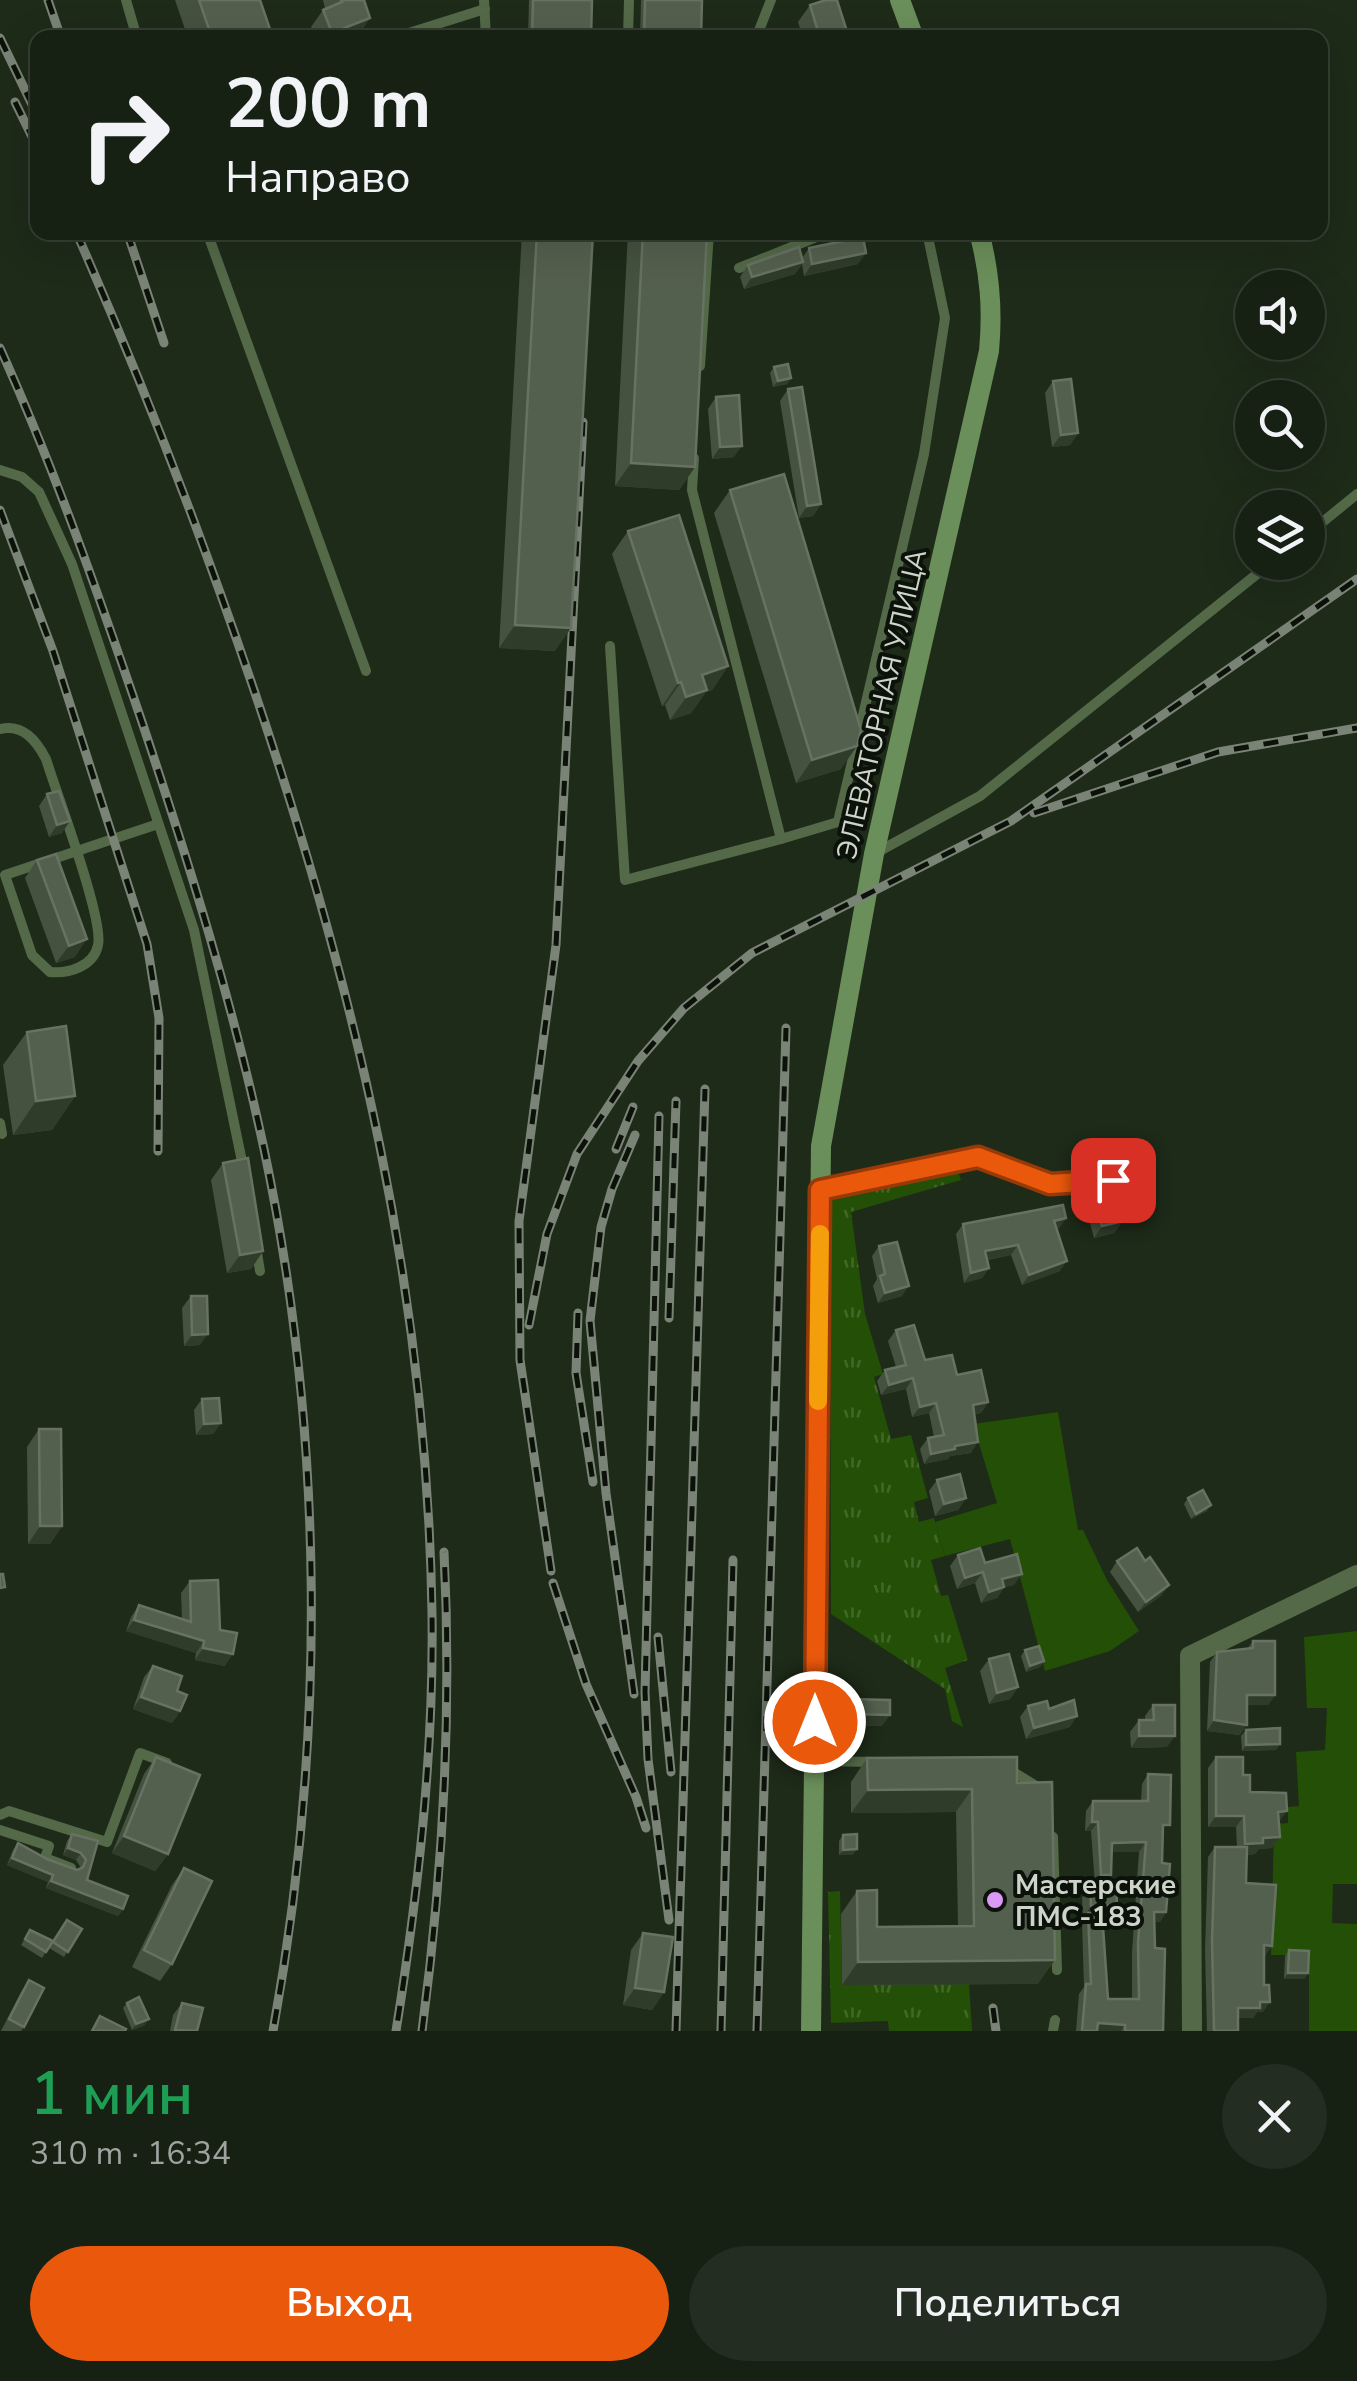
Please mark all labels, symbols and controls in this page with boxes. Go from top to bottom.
text: 200 m [225,56,431,152]
icon: right [60,70,190,200]
text: Направо [225,147,411,208]
map controls [1235,270,1325,580]
button: sound [1235,270,1325,360]
button: search [1235,380,1325,470]
button: layers [1235,490,1325,580]
street label: ЭЛЕВАТОРНАЯ УЛИЦА [828,545,936,863]
pin [1071,1138,1156,1223]
icon: arrive [1086,1153,1141,1208]
position arrow [763,1670,867,1774]
place label: Мастерские ПМС-183 [1015,1866,1176,1936]
marker: Мастерские ПМС-183 [984,1889,1006,1911]
text: 1 мин [30,2053,193,2135]
button: close [1222,2064,1327,2169]
text: 310 m · 16:34 [30,2132,231,2175]
button: Выход [30,2246,669,2361]
button: Поделиться [689,2246,1327,2361]

